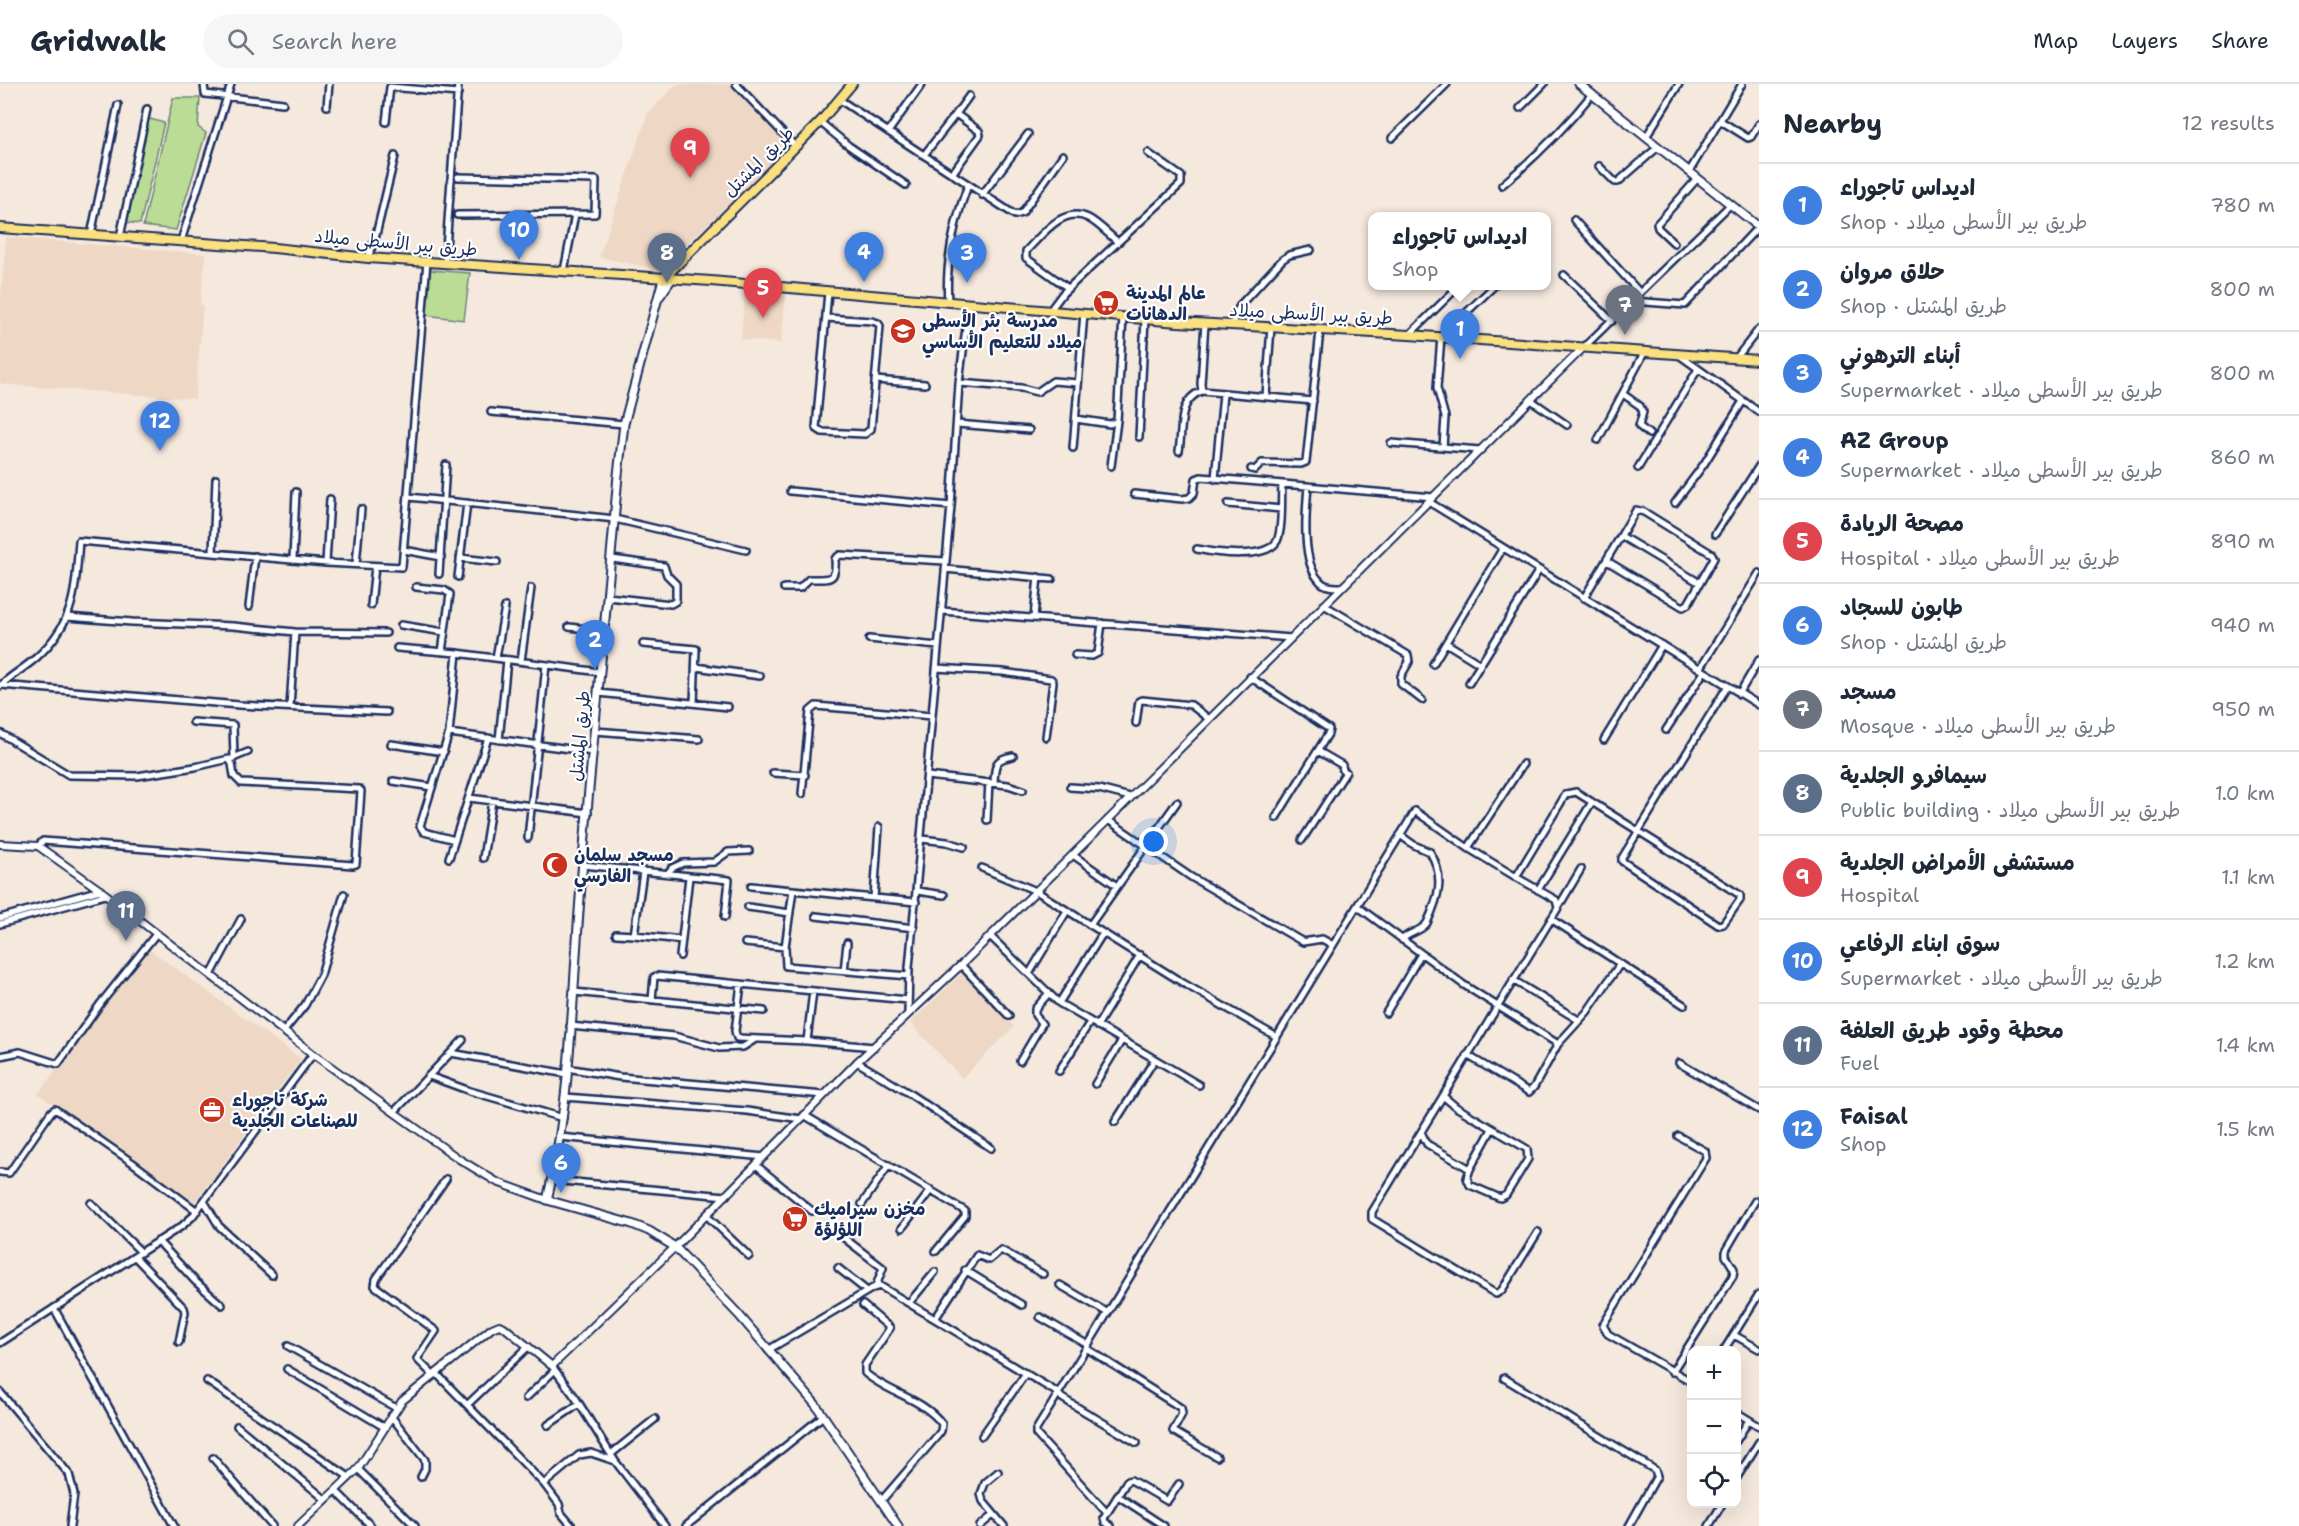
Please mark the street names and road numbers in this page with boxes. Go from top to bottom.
street label: طريق المشتل [718,121,800,203]
street label: طريق بير الأسطى ميلاد [313,224,479,262]
street label: طريق بير الأسطى ميلاد [1229,298,1393,330]
street label: طريق المشتل [564,690,596,782]

